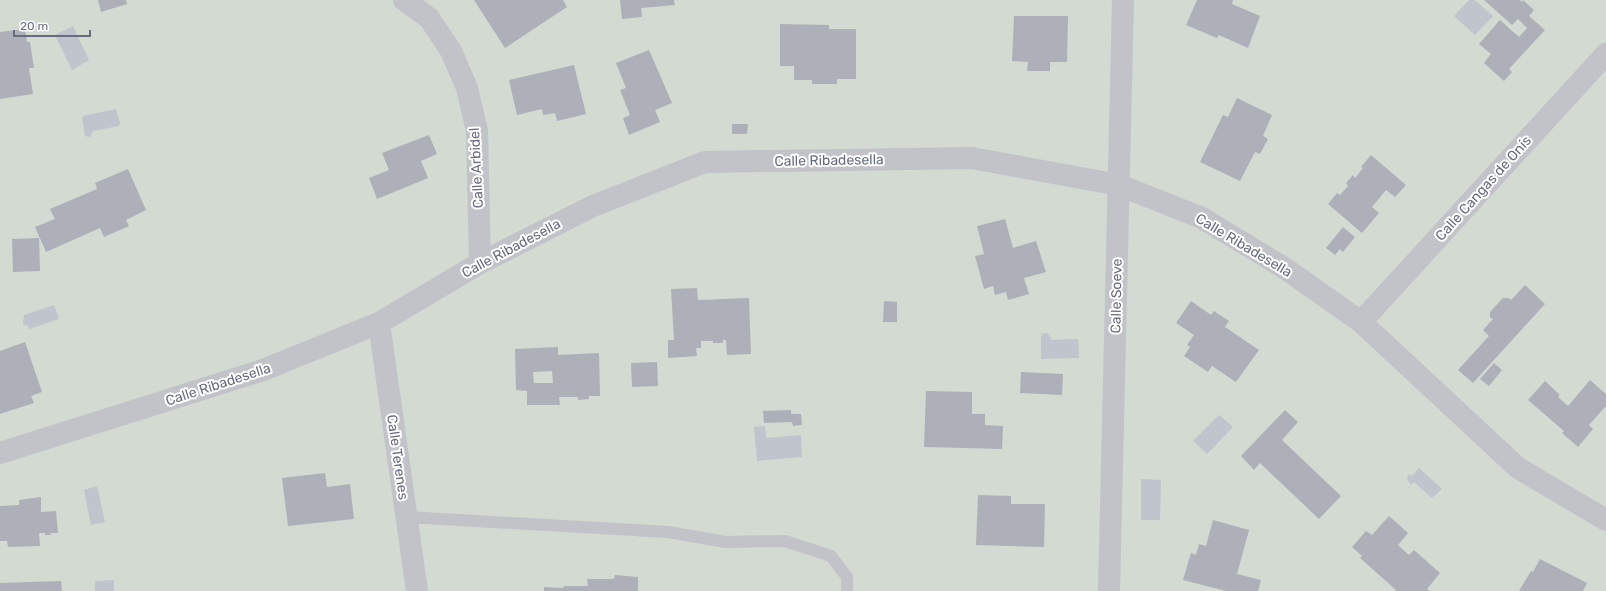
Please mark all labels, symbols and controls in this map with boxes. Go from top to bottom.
scale bar [14,12,90,38]
text: 20 m [20,19,48,33]
street label: Calle Arbidel [466,127,487,209]
street label: Calle Cangas de Onís [1432,132,1535,244]
street label: Calle Ribadesella [774,151,884,170]
street label: Calle Ribadesella [1192,210,1295,281]
street label: Calle Ribadesella [459,215,564,282]
street label: Calle Soeve [1107,258,1126,334]
street label: Calle Ribadesella [163,359,273,409]
street label: Calle Terenes [383,413,412,501]

